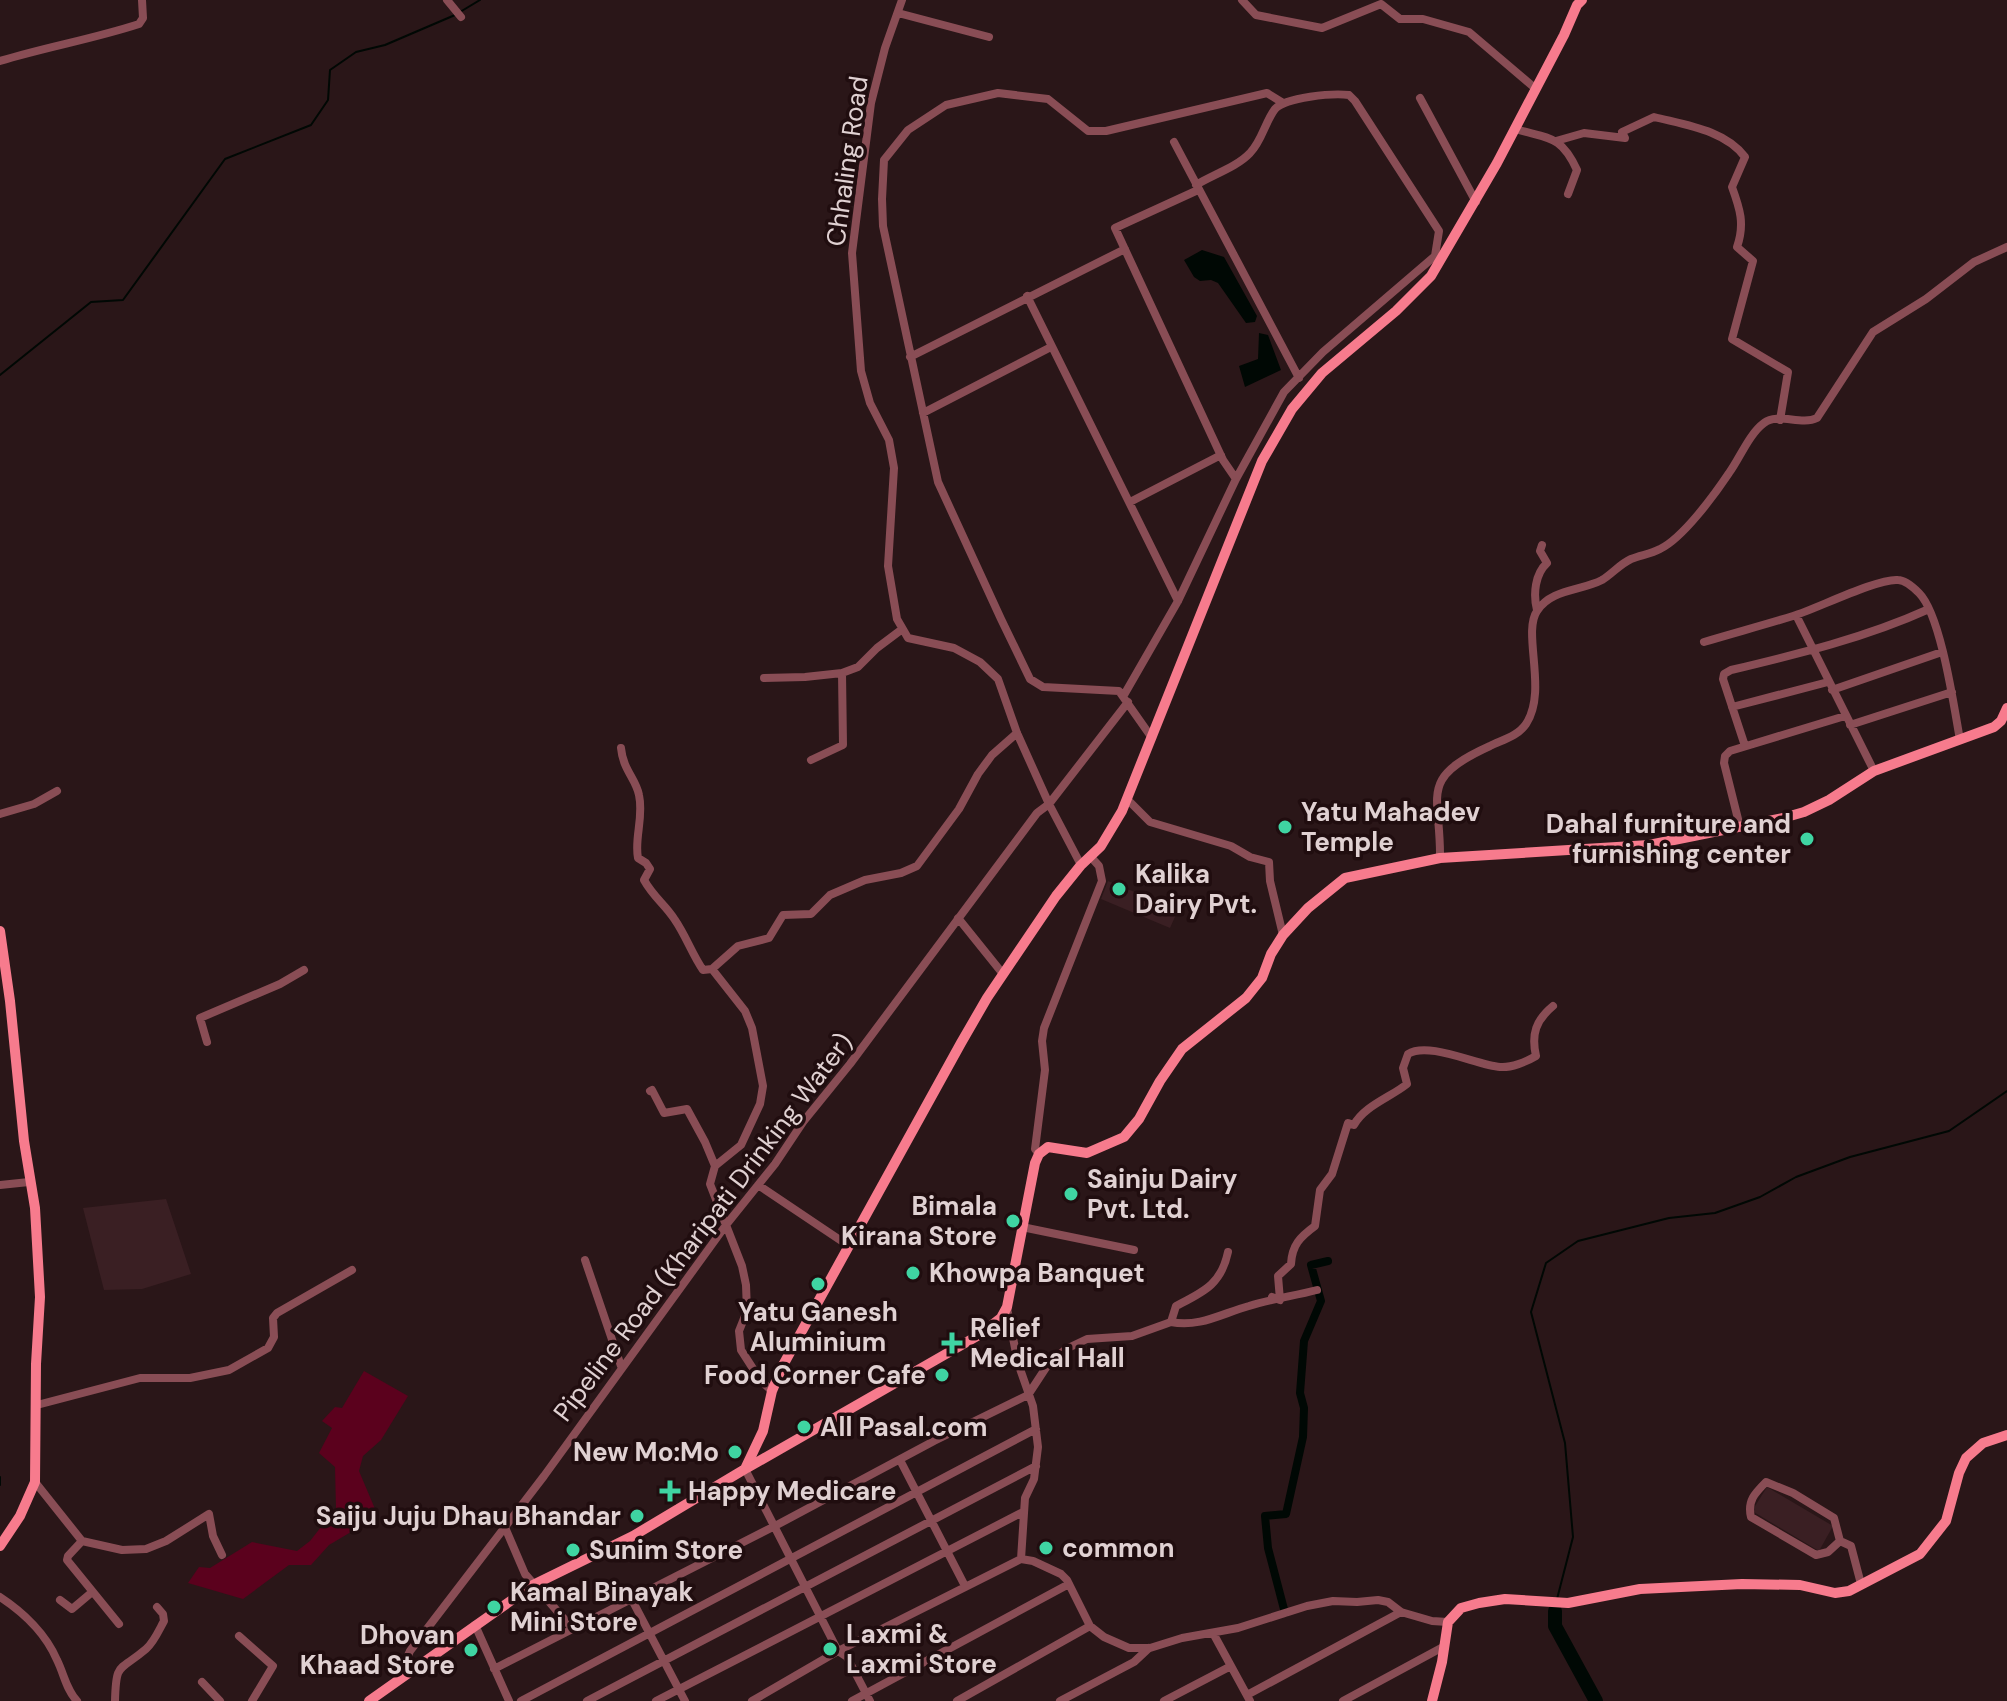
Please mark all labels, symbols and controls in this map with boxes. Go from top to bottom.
street label: Chhaling Road [818,74,876,248]
place label: Yatu Mahadev Temple [1301,795,1481,859]
place label: Dahal furniture and furnishing center [1546,807,1791,871]
marker: Yatu Mahadev Temple [1276,818,1294,836]
marker: Dahal furniture and furnishing center [1798,830,1816,848]
place label: Kalika Dairy Pvt. [1135,857,1257,921]
marker: Kalika Dairy Pvt. [1110,880,1128,898]
street label: Pipeline Road (Kharipati Drinking Water) [546,1026,860,1428]
place label: Sainju Dairy Pvt. Ltd. [1087,1162,1238,1226]
marker: Sainju Dairy Pvt. Ltd. [1062,1185,1080,1203]
place label: Bimala Kirana Store [841,1189,997,1253]
marker: Bimala Kirana Store [1004,1212,1022,1230]
place label: Khowpa Banquet [929,1256,1145,1290]
marker: Khowpa Banquet [904,1264,922,1282]
marker: Yatu Ganesh Aluminium [809,1275,827,1293]
place label: Yatu Ganesh Aluminium [738,1295,898,1359]
place label: Relief Medical Hall [970,1311,1125,1375]
marker: Relief Medical Hall [941,1332,963,1354]
place label: Food Corner Cafe [704,1358,926,1392]
marker: Food Corner Cafe [933,1366,951,1384]
place label: All Pasal.com [820,1410,987,1444]
marker: All Pasal.com [795,1418,813,1436]
place label: New Mo:Mo [573,1435,719,1469]
marker: New Mo:Mo [726,1443,744,1461]
place label: Happy Medicare [688,1474,896,1508]
marker: Happy Medicare [659,1480,681,1502]
place label: Saiju Juju Dhau Bhandar [316,1499,621,1533]
marker: Saiju Juju Dhau Bhandar [628,1507,646,1525]
place label: common [1062,1531,1174,1565]
place label: Sunim Store [589,1533,743,1567]
marker: common [1037,1539,1055,1557]
marker: Sunim Store [564,1541,582,1559]
place label: Kamal Binayak Mini Store [510,1575,693,1639]
marker: Kamal Binayak Mini Store [485,1598,503,1616]
place label: Laxmi & Laxmi Store [846,1617,997,1681]
place label: Dhovan Khaad Store [300,1618,455,1682]
marker: Laxmi & Laxmi Store [821,1640,839,1658]
marker: Dhovan Khaad Store [462,1641,480,1659]

